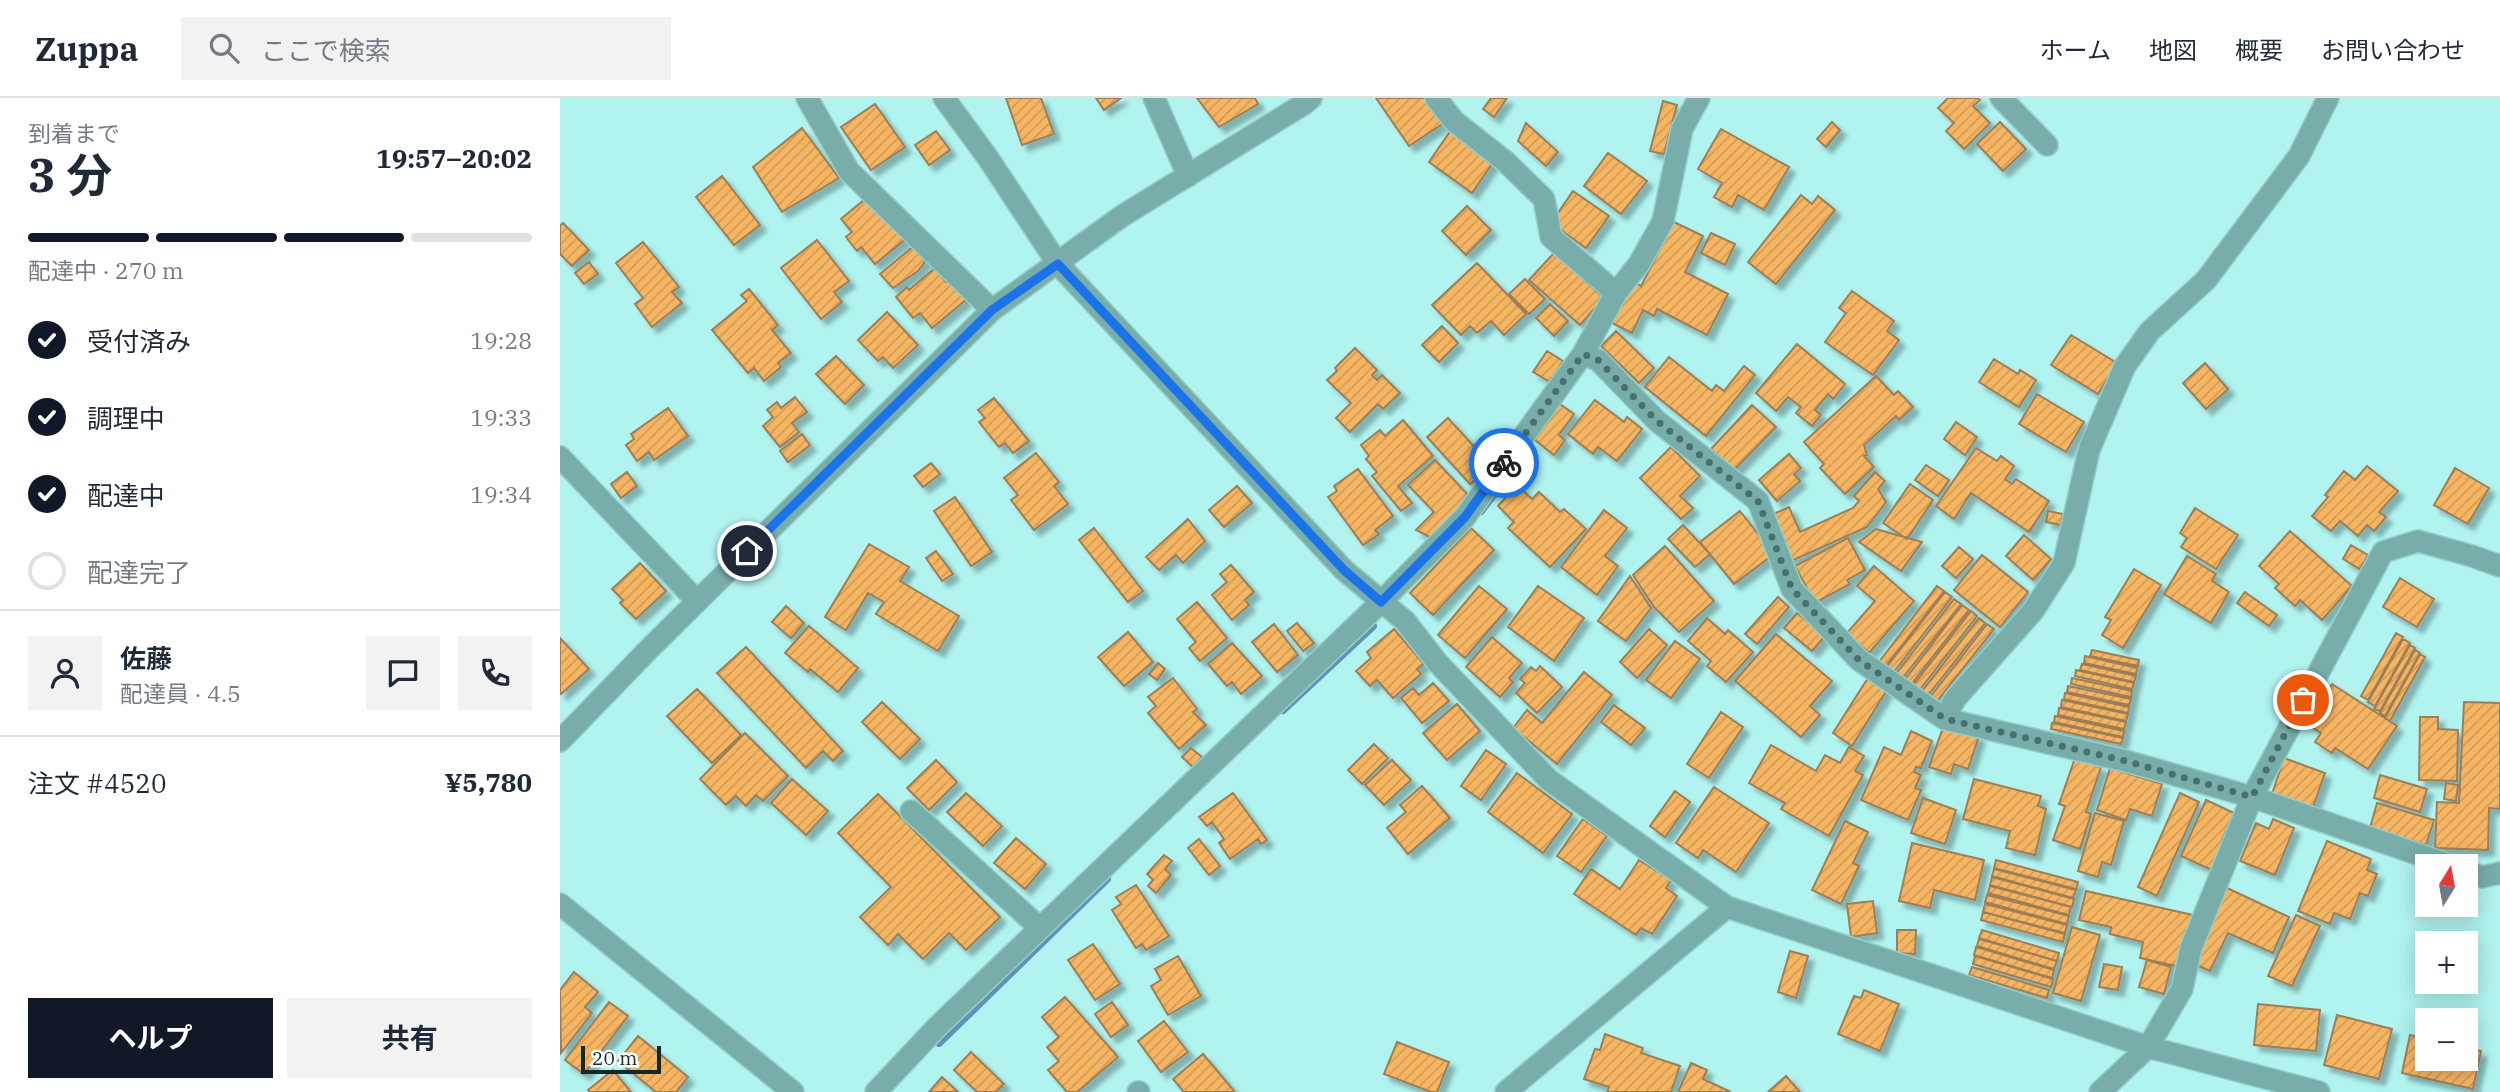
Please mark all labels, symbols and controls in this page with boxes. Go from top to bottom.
search box [181,17,671,80]
text: Zuppa [35,27,139,70]
icon: search [205,29,243,67]
text: ここで検索 [261,33,391,67]
text: ホーム [2040,34,2111,66]
text: 地図 [2149,34,2197,66]
text: 概要 [2235,34,2283,66]
text: お問い合わせ [2321,34,2465,66]
text: 到着まで [28,118,120,148]
text: 19:57–20:02 [376,141,532,175]
text: 3 分 [28,145,112,205]
text: 配達中 · 270 m [28,255,184,285]
icon: check [28,321,66,359]
text: 受付済み [87,324,191,358]
text: 19:28 [470,325,532,355]
icon: check [28,398,66,436]
text: 調理中 [87,401,165,435]
text: 19:33 [470,402,532,432]
courier [1469,428,1539,498]
icon: bike [1485,444,1523,482]
icon: check [28,475,66,513]
text: 配達中 [87,478,165,512]
text: 19:34 [470,479,532,509]
pin [717,521,777,581]
icon: home [728,532,766,570]
text: 配達完了 [87,555,191,589]
button: person [28,636,102,710]
button: chat [366,636,440,710]
button: phone [458,636,532,710]
text: 佐藤 [120,641,172,675]
pin [2273,670,2333,730]
text: 配達員 · 4.5 [120,678,241,708]
icon: bag [2284,681,2322,719]
text: ¥5,780 [445,765,532,799]
text: 注文 #4520 [28,766,167,800]
north arrow [2415,854,2478,917]
map controls [2415,854,2478,1071]
button: + [2415,931,2478,994]
button: ヘルプ [28,998,273,1078]
button: 共有 [287,998,532,1078]
button: − [2415,1008,2478,1071]
scale bar [581,1043,662,1075]
text: 20 m [592,1046,637,1070]

